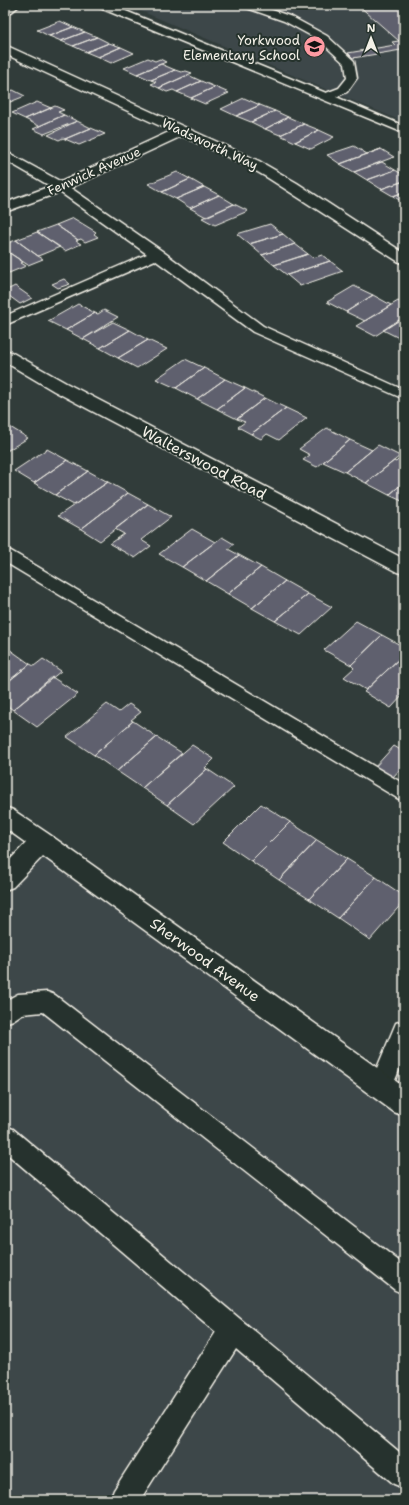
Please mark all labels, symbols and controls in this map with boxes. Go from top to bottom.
north arrow [351,18,391,58]
text: N [367,21,376,36]
place label: Yorkwood Elementary School [183,32,300,64]
school or university icon: Yorkwood Elementary School [302,34,328,60]
street label: Wadsworth Way [159,114,261,174]
street label: Fenwick Avenue [45,143,143,199]
street label: Walterswood Road [138,422,270,505]
street label: Sherwood Avenue [146,913,264,1007]

